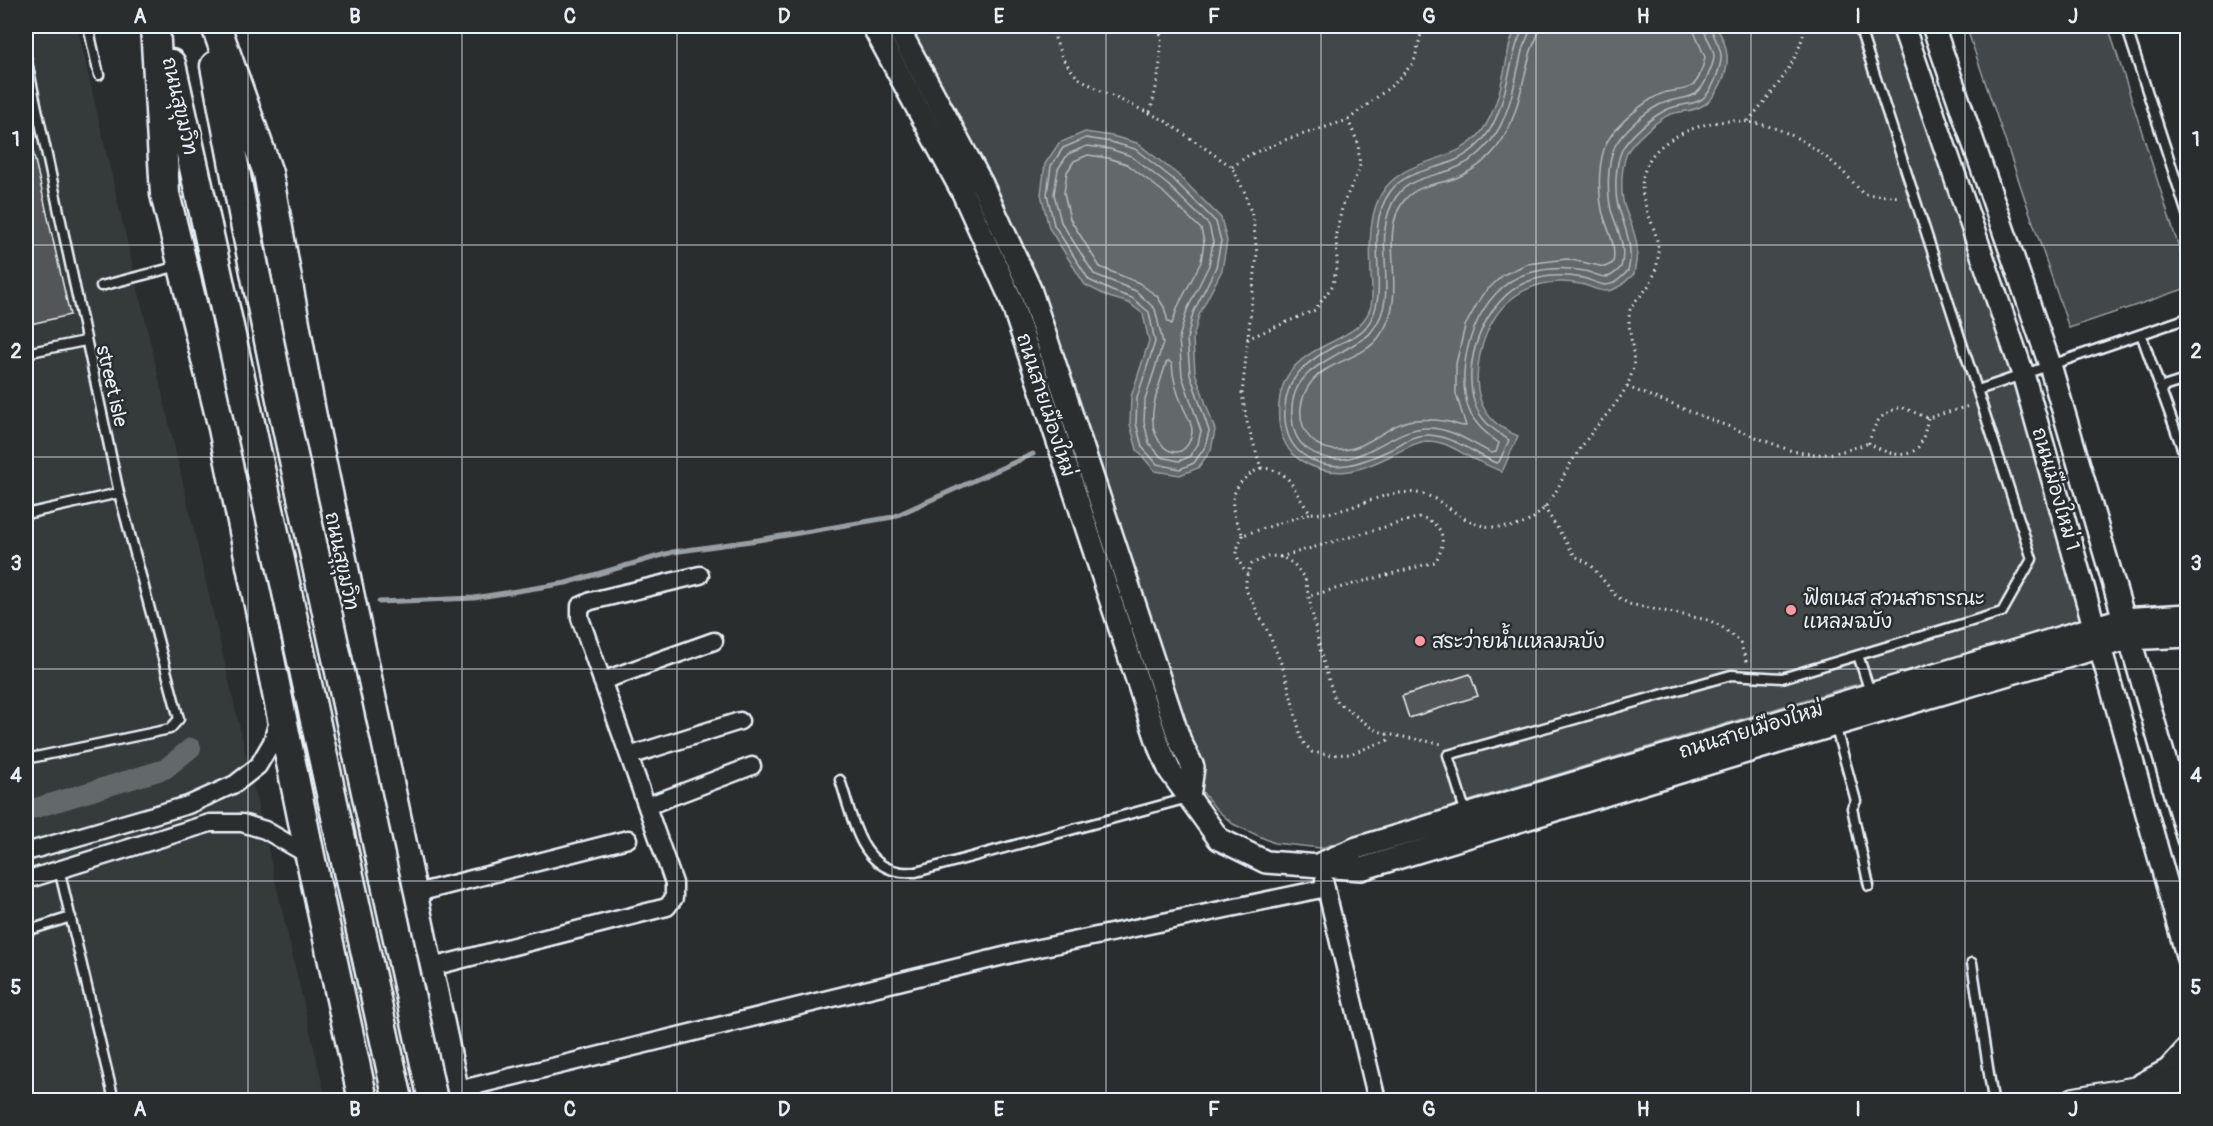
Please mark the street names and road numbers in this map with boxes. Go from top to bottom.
street label: ถนนสุขุมวิท [154,54,203,158]
street label: ถนนสายเมืองใหม่ [1011,330,1082,480]
street label: street isle [90,343,134,429]
street label: ถนนเมืองใหม่ 1 [2026,424,2086,553]
street label: ถนนสุขุมวิท [316,510,365,613]
street label: ถนนสายเมืองใหม่ [1675,695,1826,764]

